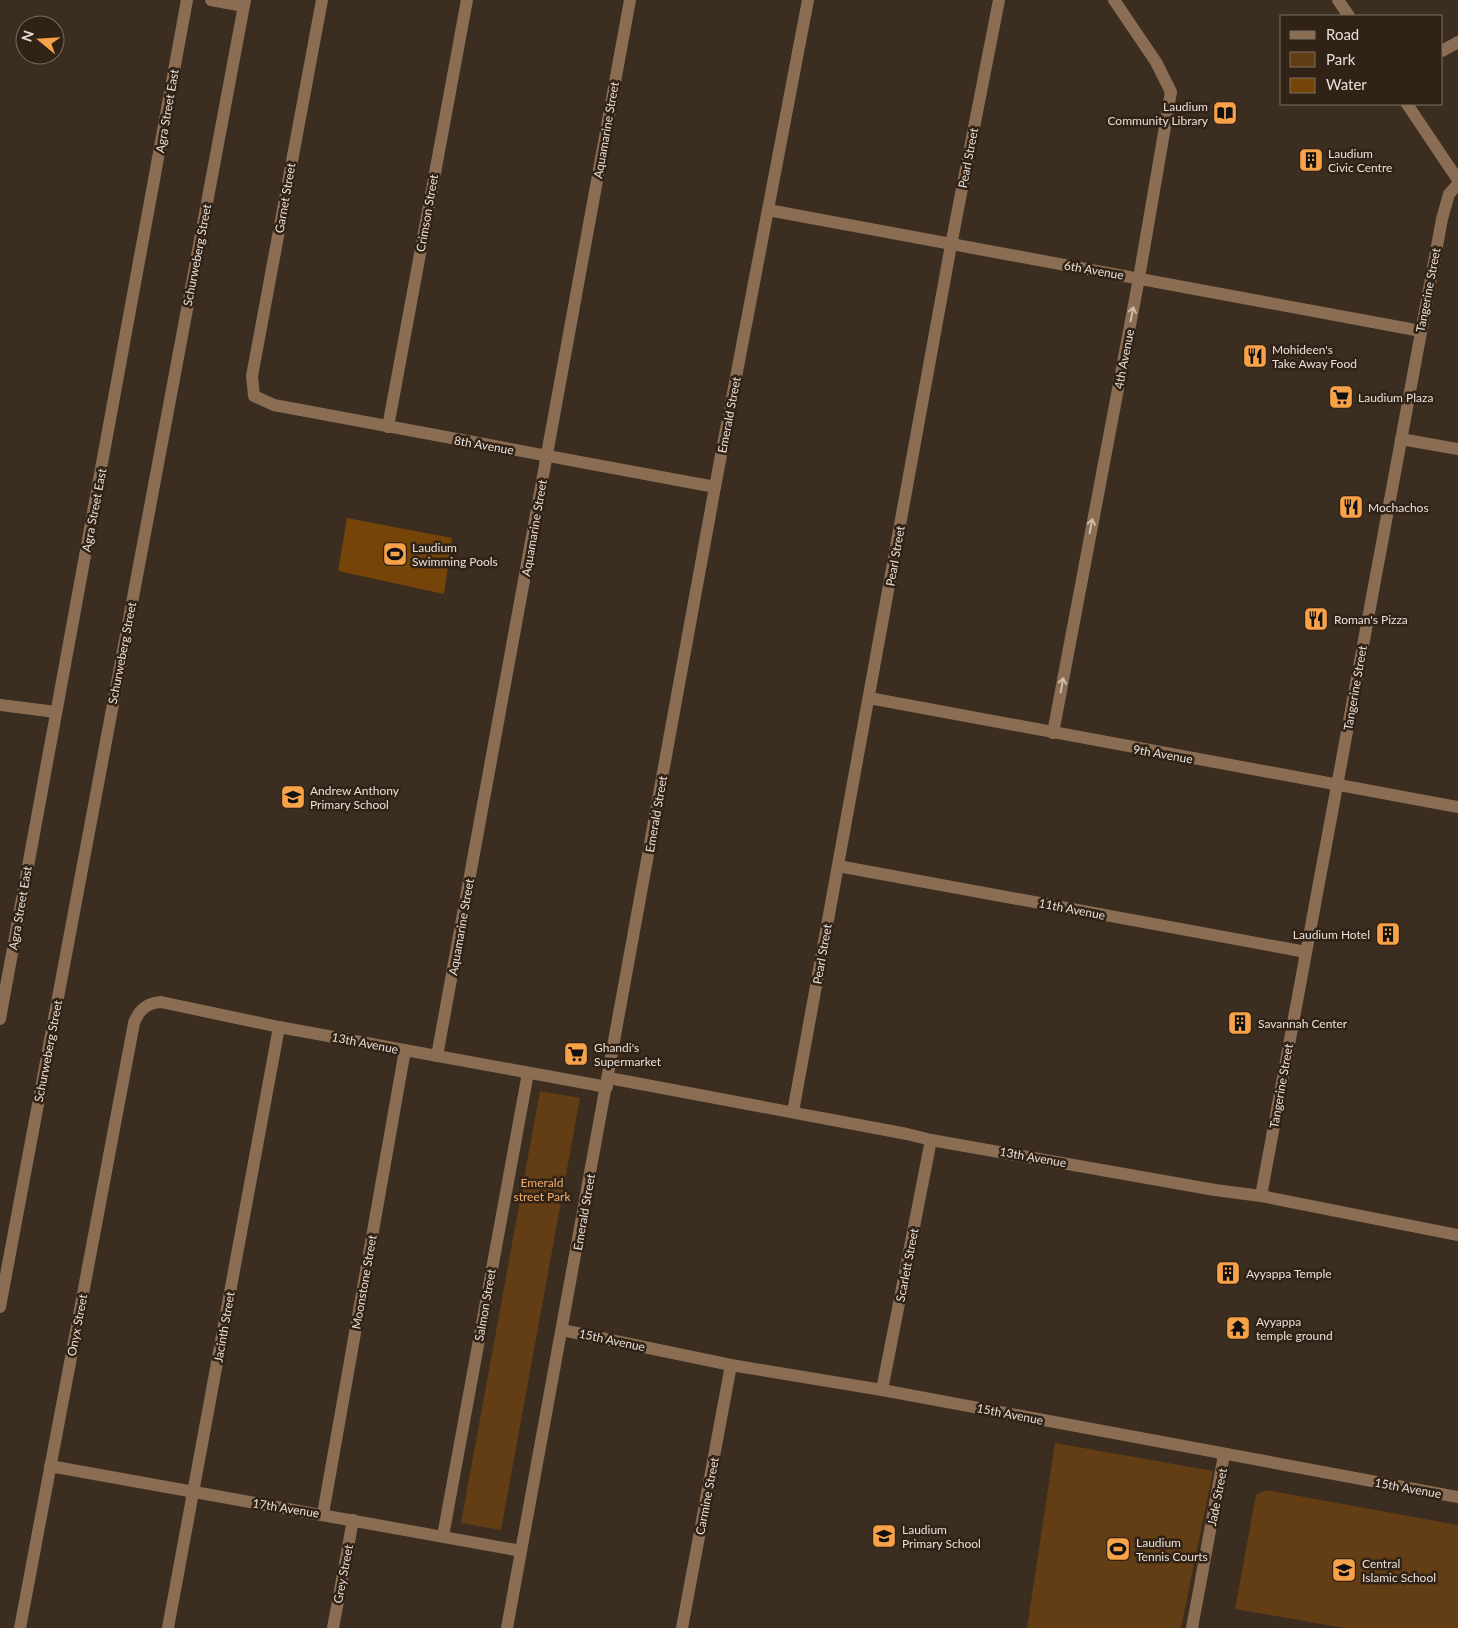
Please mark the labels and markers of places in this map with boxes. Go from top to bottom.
place label: Laudium Community Library [1107,99,1209,128]
library icon: Laudium Community Library [1212,100,1238,126]
place label: Laudium Civic Centre [1328,146,1392,175]
building icon: Laudium Civic Centre [1298,147,1324,173]
place label: Mohideen's Take Away Food [1272,342,1357,371]
restaurant icon: Mohideen's Take Away Food [1242,343,1268,369]
supermarket icon: Laudium Plaza [1328,384,1354,410]
place label: Laudium Plaza [1358,390,1433,405]
restaurant icon: Mochachos [1338,494,1364,520]
place label: Mochachos [1368,500,1429,515]
place label: Laudium Swimming Pools [412,540,498,569]
sports icon: Laudium Swimming Pools [382,541,408,567]
restaurant icon: Roman's Pizza [1303,606,1329,632]
place label: Roman's Pizza [1334,612,1408,627]
place label: Andrew Anthony Primary School [310,783,400,812]
school or university icon: Andrew Anthony Primary School [280,784,306,810]
building icon: Laudium Hotel [1375,921,1401,947]
place label: Laudium Hotel [1293,927,1370,942]
building icon: Savannah Center [1227,1010,1253,1036]
place label: Savannah Center [1258,1016,1348,1031]
place label: Ghandi's Supermarket [594,1040,662,1069]
supermarket icon: Ghandi's Supermarket [563,1041,589,1067]
building icon: Ayyappa Temple [1215,1260,1241,1286]
place label: Ayyappa Temple [1246,1266,1332,1281]
place label: Ayyappa temple ground [1256,1314,1333,1343]
temple icon: Ayyappa temple ground [1225,1315,1251,1341]
place label: Laudium Primary School [902,1522,981,1551]
school or university icon: Laudium Primary School [871,1523,897,1549]
place label: Laudium Tennis Courts [1136,1535,1208,1564]
sports icon: Laudium Tennis Courts [1105,1536,1131,1562]
place label: Central Islamic School [1362,1556,1436,1585]
school or university icon: Central Islamic School [1331,1557,1357,1583]

